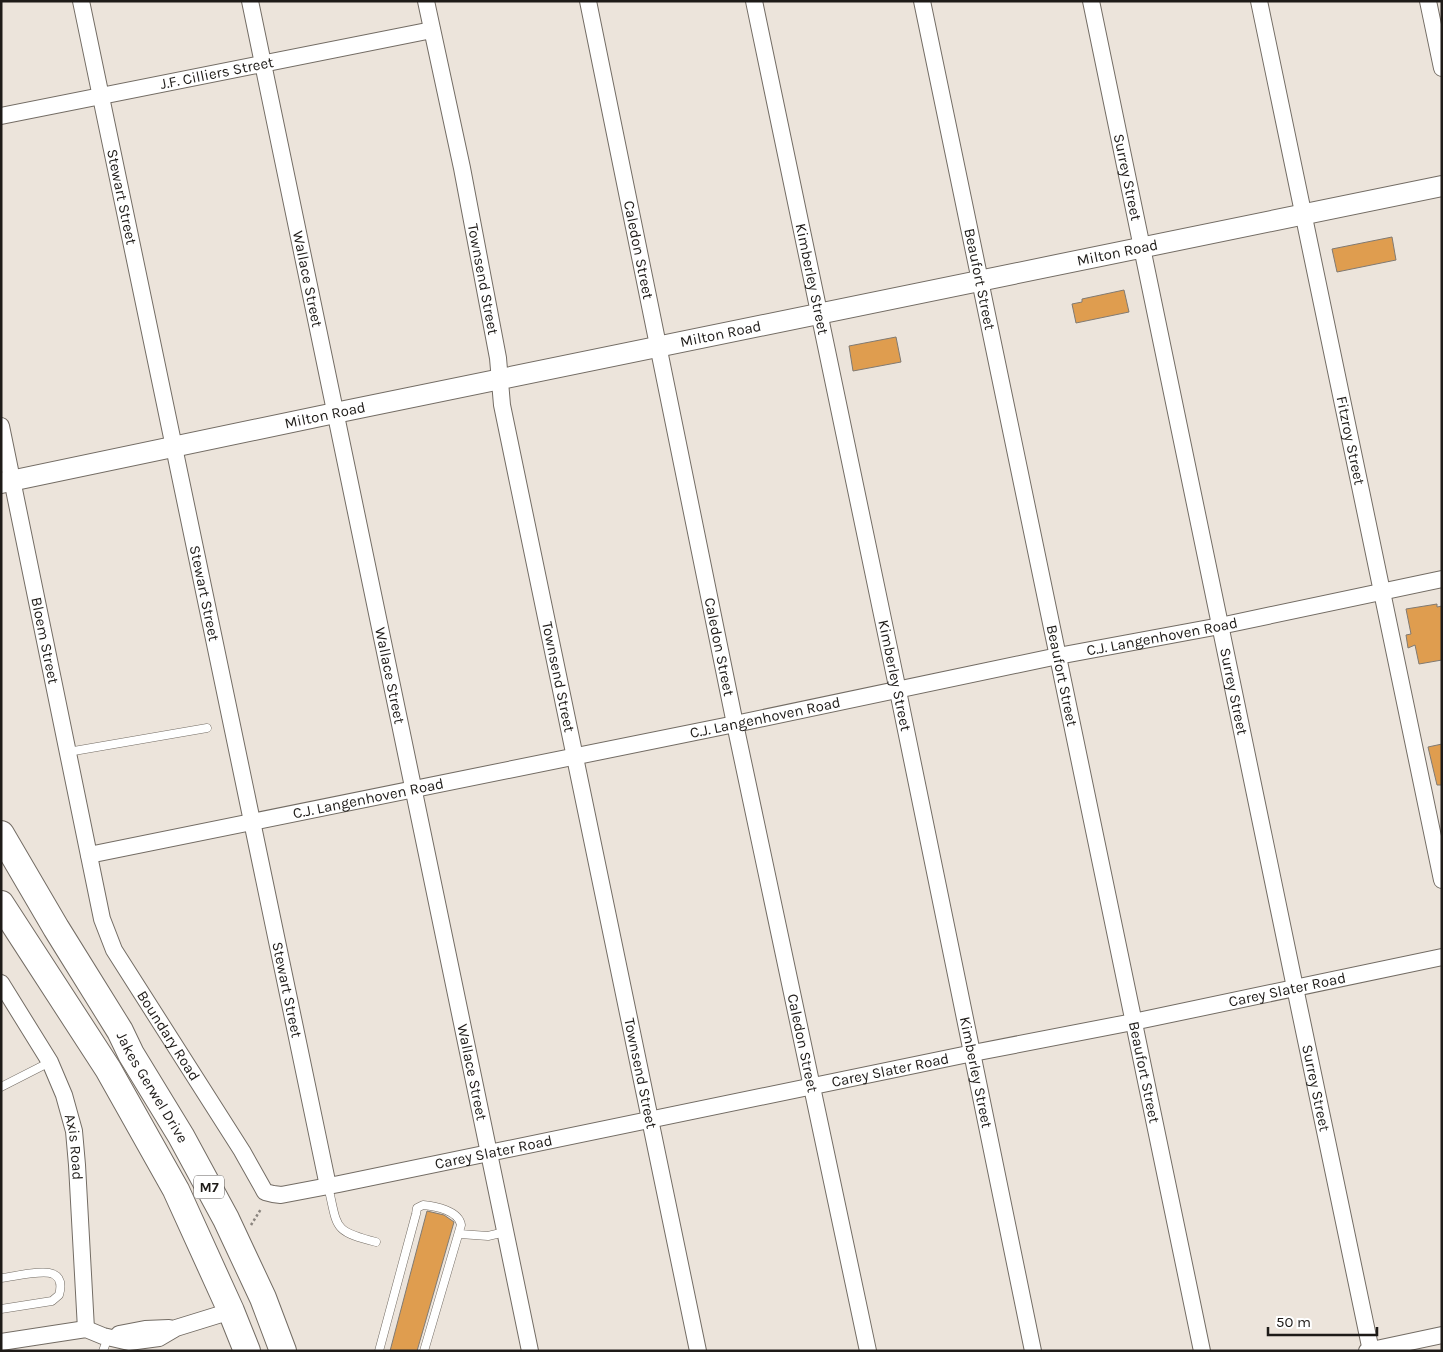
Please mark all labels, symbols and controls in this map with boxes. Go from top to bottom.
street label: J.F. Cilliers Street [158,53,275,93]
street label: Surrey Street [1110,132,1145,223]
street label: Stewart Street [103,147,141,247]
street label: Caledon Street [620,199,657,301]
street label: Townsend Street [464,222,502,337]
street label: Kimberley Street [792,222,832,337]
street label: Beaufort Street [960,227,999,332]
street label: Wallace Street [289,229,327,329]
street label: Milton Road [1075,235,1160,270]
street label: Milton Road [679,317,763,351]
street label: Fitzroy Street [1332,394,1369,487]
street label: Milton Road [283,398,367,432]
street label: Stewart Street [186,544,223,643]
street label: Bloem Street [27,596,63,686]
street label: Caledon Street [700,596,738,698]
street label: C.J. Langenhoven Road [1085,614,1239,660]
street label: Kimberley Street [874,618,915,733]
street label: Townsend Street [538,620,579,734]
street label: Beaufort Street [1043,623,1081,729]
street label: Wallace Street [371,626,409,726]
street label: Surrey Street [1216,646,1252,737]
street label: C.J. Langenhoven Road [688,693,842,742]
street label: C.J. Langenhoven Road [291,774,445,822]
street label: Stewart Street [268,940,306,1040]
street label: Carey Slater Road [1227,968,1347,1011]
street label: Boundary Road [133,987,204,1084]
street label: Caledon Street [783,992,822,1094]
street label: Kimberley Street [956,1015,996,1130]
street label: Townsend Street [620,1016,661,1131]
street label: Beaufort Street [1125,1020,1164,1125]
street label: Wallace Street [453,1022,491,1122]
street label: Jakes Gerwel Drive [113,1029,192,1146]
street label: Surrey Street [1298,1043,1334,1133]
street label: Carey Slater Road [830,1049,951,1091]
street label: Axis Road [61,1112,87,1181]
street label: Carey Slater Road [433,1131,554,1173]
road number: M7 [194,1176,224,1198]
scale bar [1268,1304,1377,1336]
text: 50 m [1276,1313,1311,1331]

